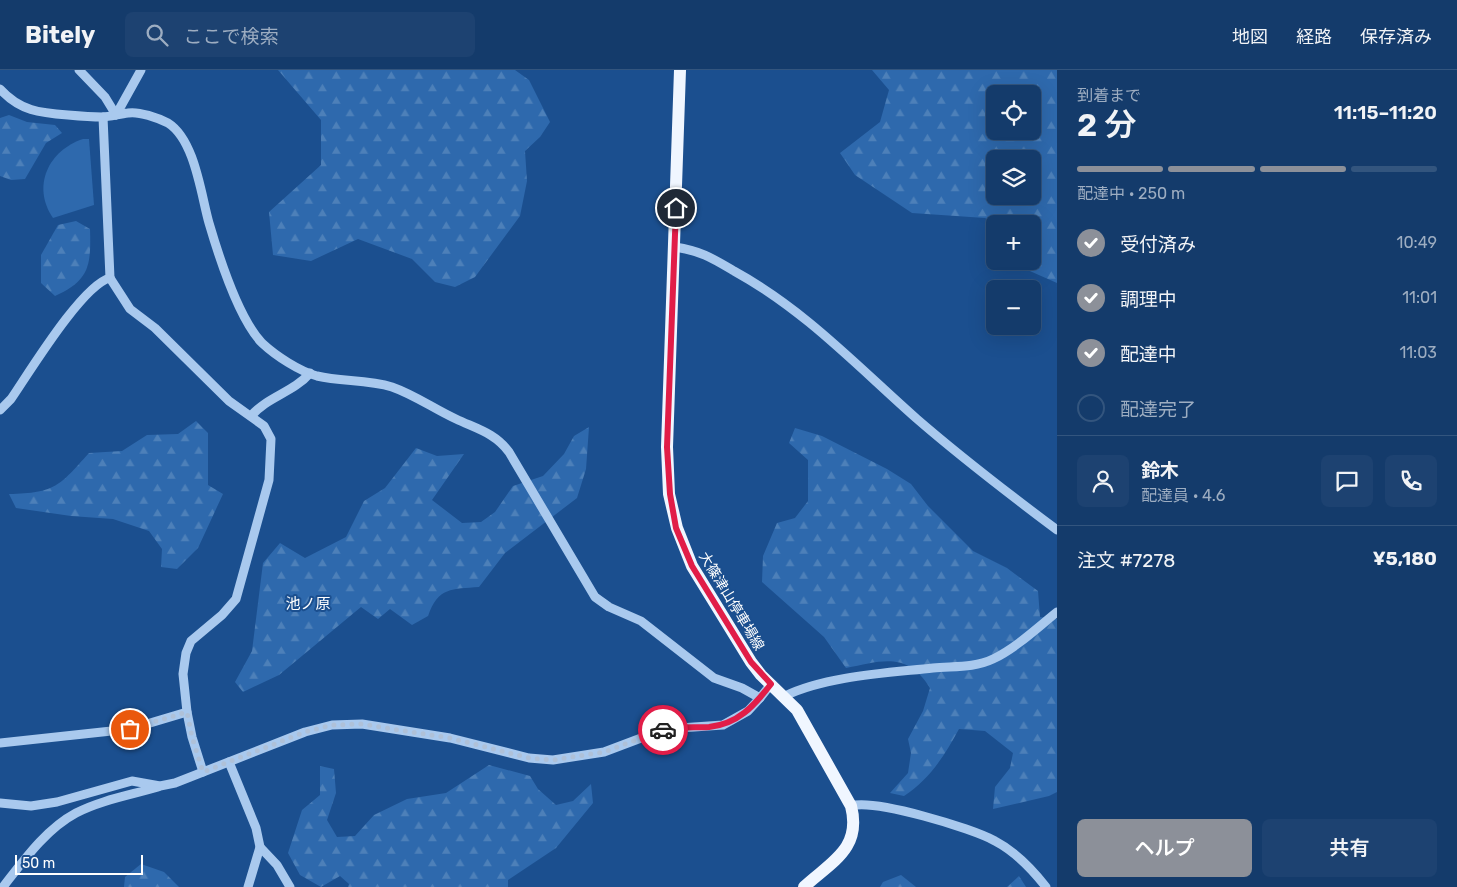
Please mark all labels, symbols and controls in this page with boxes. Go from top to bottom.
search box [125,12,475,57]
text: Bitely [25,21,95,49]
icon: search [143,21,171,49]
text: ここで検索 [183,25,278,48]
text: 地図 [1232,26,1268,48]
text: 経路 [1296,26,1332,48]
text: 保存済み [1360,26,1432,48]
map controls [986,85,1041,335]
button: locate [986,85,1041,140]
text: 到着まで [1077,86,1141,105]
text: 11:15–11:20 [1334,101,1437,124]
text: 2 分 [1077,106,1136,144]
button: layers [986,150,1041,205]
text: 配達中 · 250 m [1077,184,1185,203]
pin [655,187,697,229]
icon: home [662,194,690,222]
button: + [986,215,1041,270]
icon: check [1077,229,1105,257]
text: 受付済み [1120,233,1196,256]
text: 10:49 [1397,233,1437,252]
button: − [986,280,1041,335]
icon: check [1077,284,1105,312]
text: 調理中 [1120,288,1177,311]
text: 11:01 [1402,288,1437,307]
icon: check [1077,339,1105,367]
text: 配達中 [1120,343,1177,366]
text: 11:03 [1399,343,1437,362]
text: 配達完了 [1120,398,1196,421]
button: person [1077,455,1129,507]
button: chat [1321,455,1373,507]
button: phone [1385,455,1437,507]
text: 鈴木 [1141,459,1179,482]
text: 配達員 · 4.6 [1141,486,1225,505]
text: ¥5,180 [1372,547,1437,570]
street label: 大篠津山停車場線 [695,549,768,654]
text: 注文 #7278 [1077,549,1175,572]
district label: 池ノ原 [285,595,331,613]
courier [638,705,688,755]
pin [109,708,151,750]
icon: bag [116,715,144,743]
icon: car [649,716,677,744]
button: ヘルプ [1077,819,1252,877]
button: 共有 [1262,819,1437,877]
scale bar [15,852,142,875]
text: 50 m [22,855,55,872]

